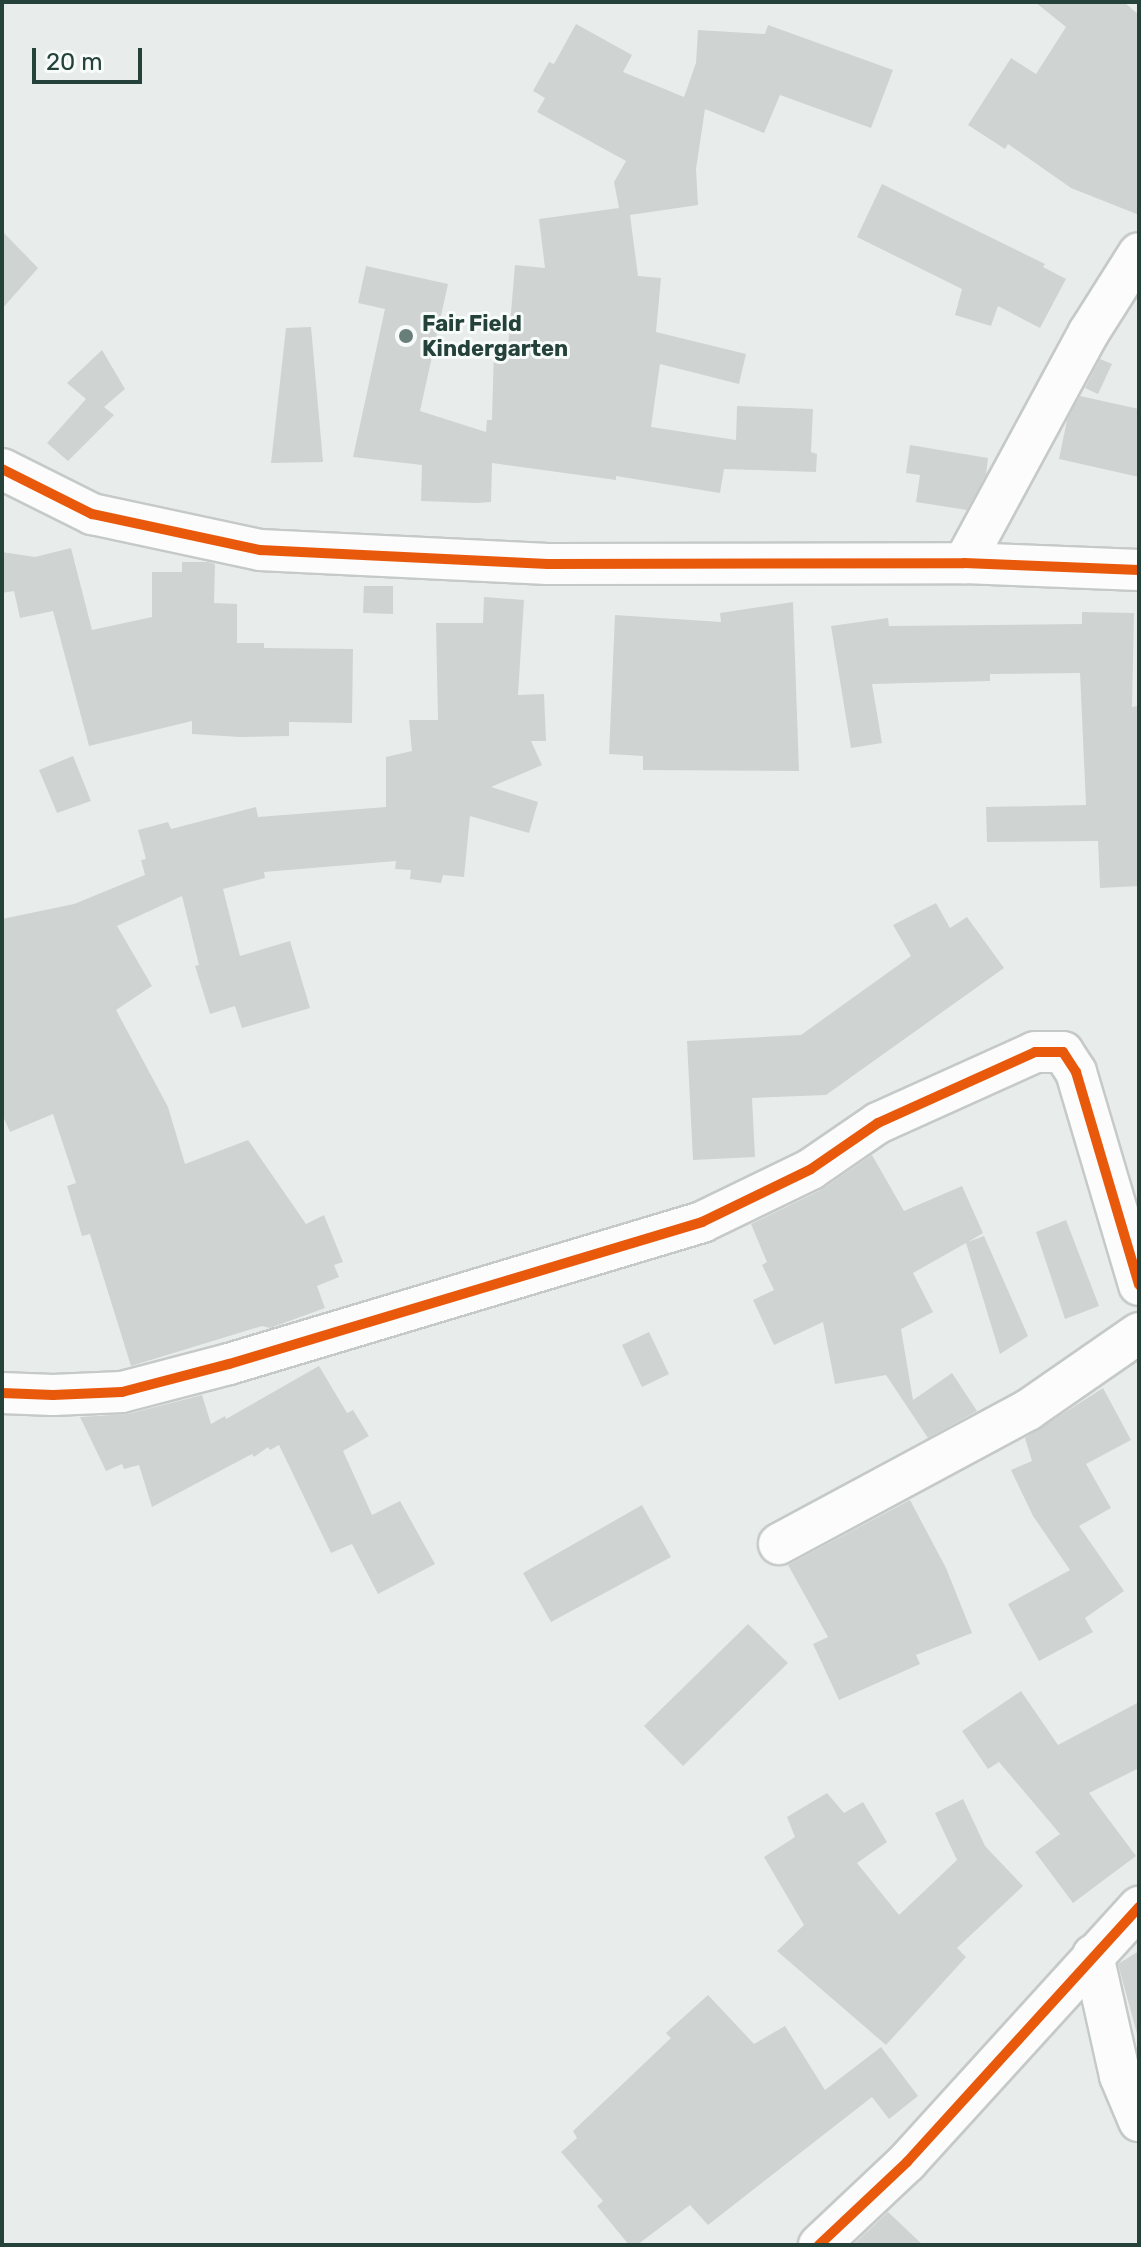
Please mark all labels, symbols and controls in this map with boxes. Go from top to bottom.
scale bar [36,32,146,82]
text: 20 m [46,48,103,76]
place label: Fair Field Kindergarten [422,310,568,362]
marker: Fair Field Kindergarten [397,327,415,345]

